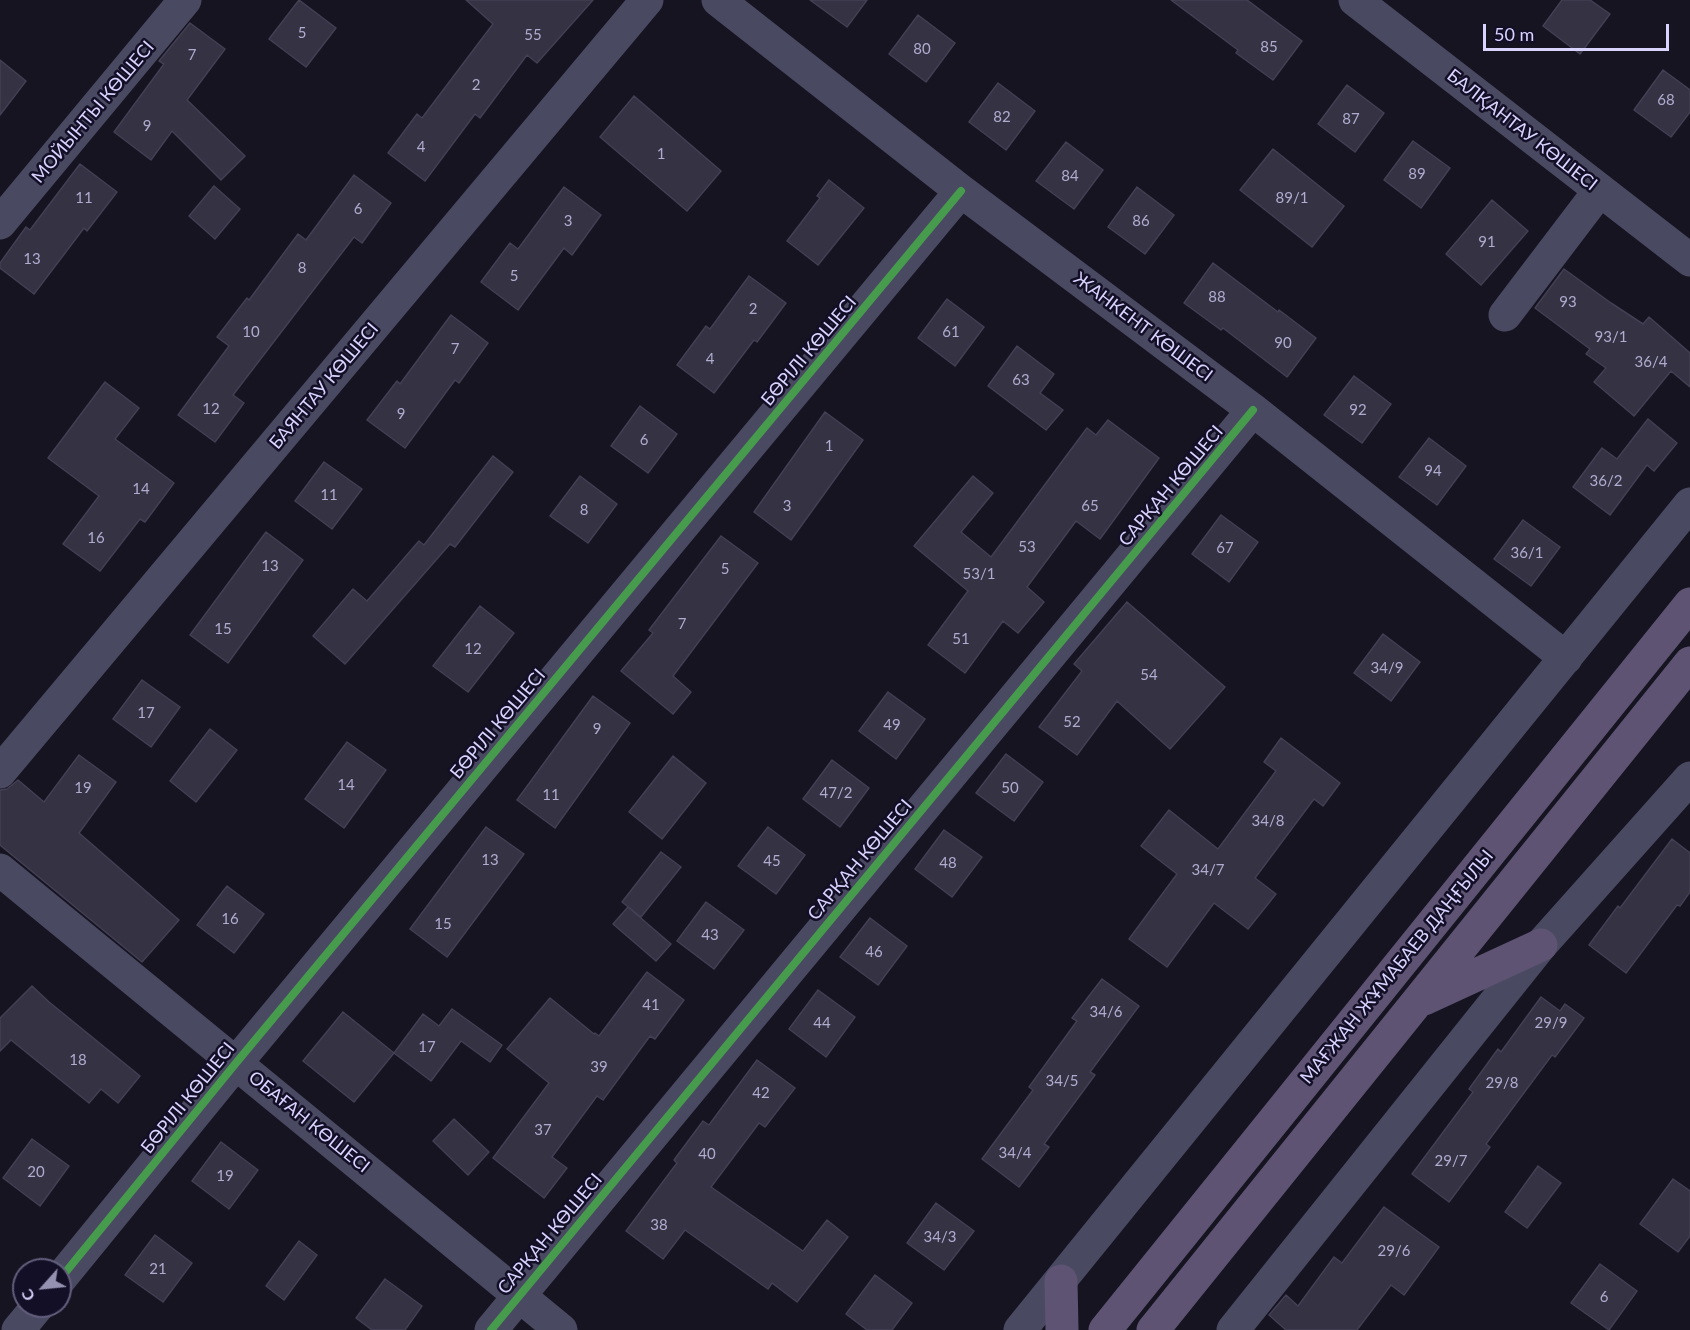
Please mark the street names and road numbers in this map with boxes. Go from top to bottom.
street label: МОЙЫНТЫ КӨШЕСІ [27,37,159,187]
street label: БАЛҚАНТАУ КӨШЕСІ [1443,65,1601,195]
street label: ЖАНКЕНТ КӨШЕСІ [1069,268,1217,386]
street label: БӨРІЛІ КӨШЕСІ [757,292,861,410]
street label: БАЯНТАУ КӨШЕСІ [265,318,383,454]
street label: САРҚАН КӨШЕСІ [1114,421,1228,551]
street label: БӨРІЛІ КӨШЕСІ [446,665,550,783]
street label: САРҚАН КӨШЕСІ [803,795,917,925]
street label: МАҒЖАН ЖҰМАБАЕВ ДАҢҒЫЛЫ [1296,846,1498,1088]
street label: БӨРІЛІ КӨШЕСІ [137,1038,239,1158]
street label: ОБАҒАН КӨШЕСІ [244,1067,374,1177]
street label: САРҚАН КӨШЕСІ [493,1169,607,1299]

